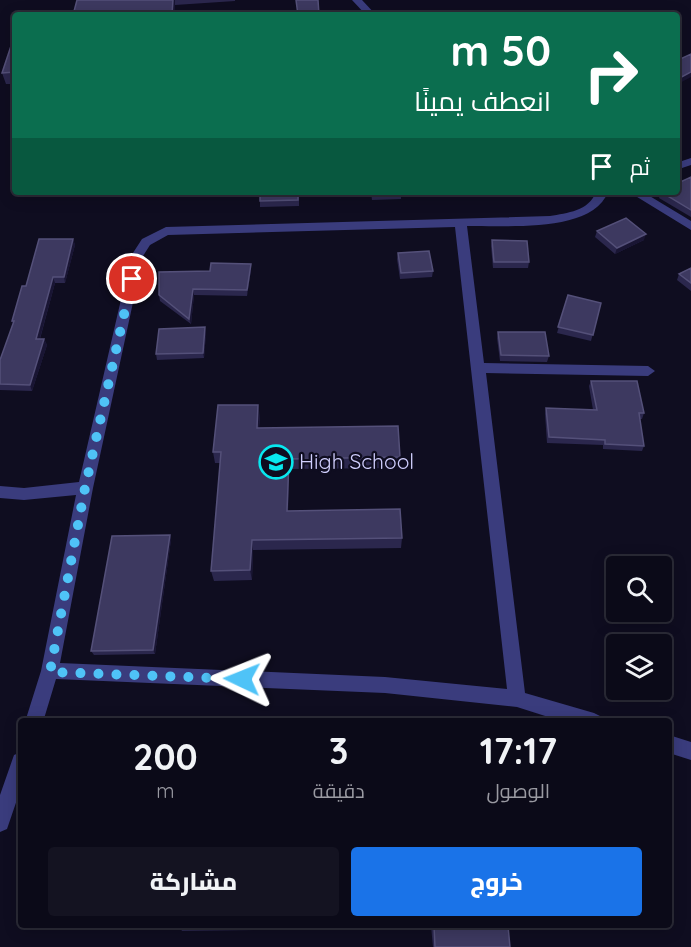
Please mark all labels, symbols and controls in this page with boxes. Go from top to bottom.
text: 50 m [451,24,551,77]
icon: right [572,36,650,114]
text: انعطف يمينًا [414,84,551,118]
icon: arrive [585,150,618,183]
text: ثم [630,153,650,181]
pin [106,253,157,304]
icon: arrive [115,262,148,295]
school or university icon: High School [258,444,294,480]
place label: High School [299,448,414,474]
map controls [606,556,672,700]
button: search [606,556,672,622]
button: layers [606,634,672,700]
position arrow [210,647,274,711]
text: 3 [329,728,348,773]
text: 17:17 [480,728,557,773]
text: 200 [133,734,198,779]
text: m [156,778,174,803]
text: دقيقة [313,778,365,803]
text: الوصول [486,778,550,803]
button: مشاركة [48,847,339,916]
button: خروج [351,847,642,916]

